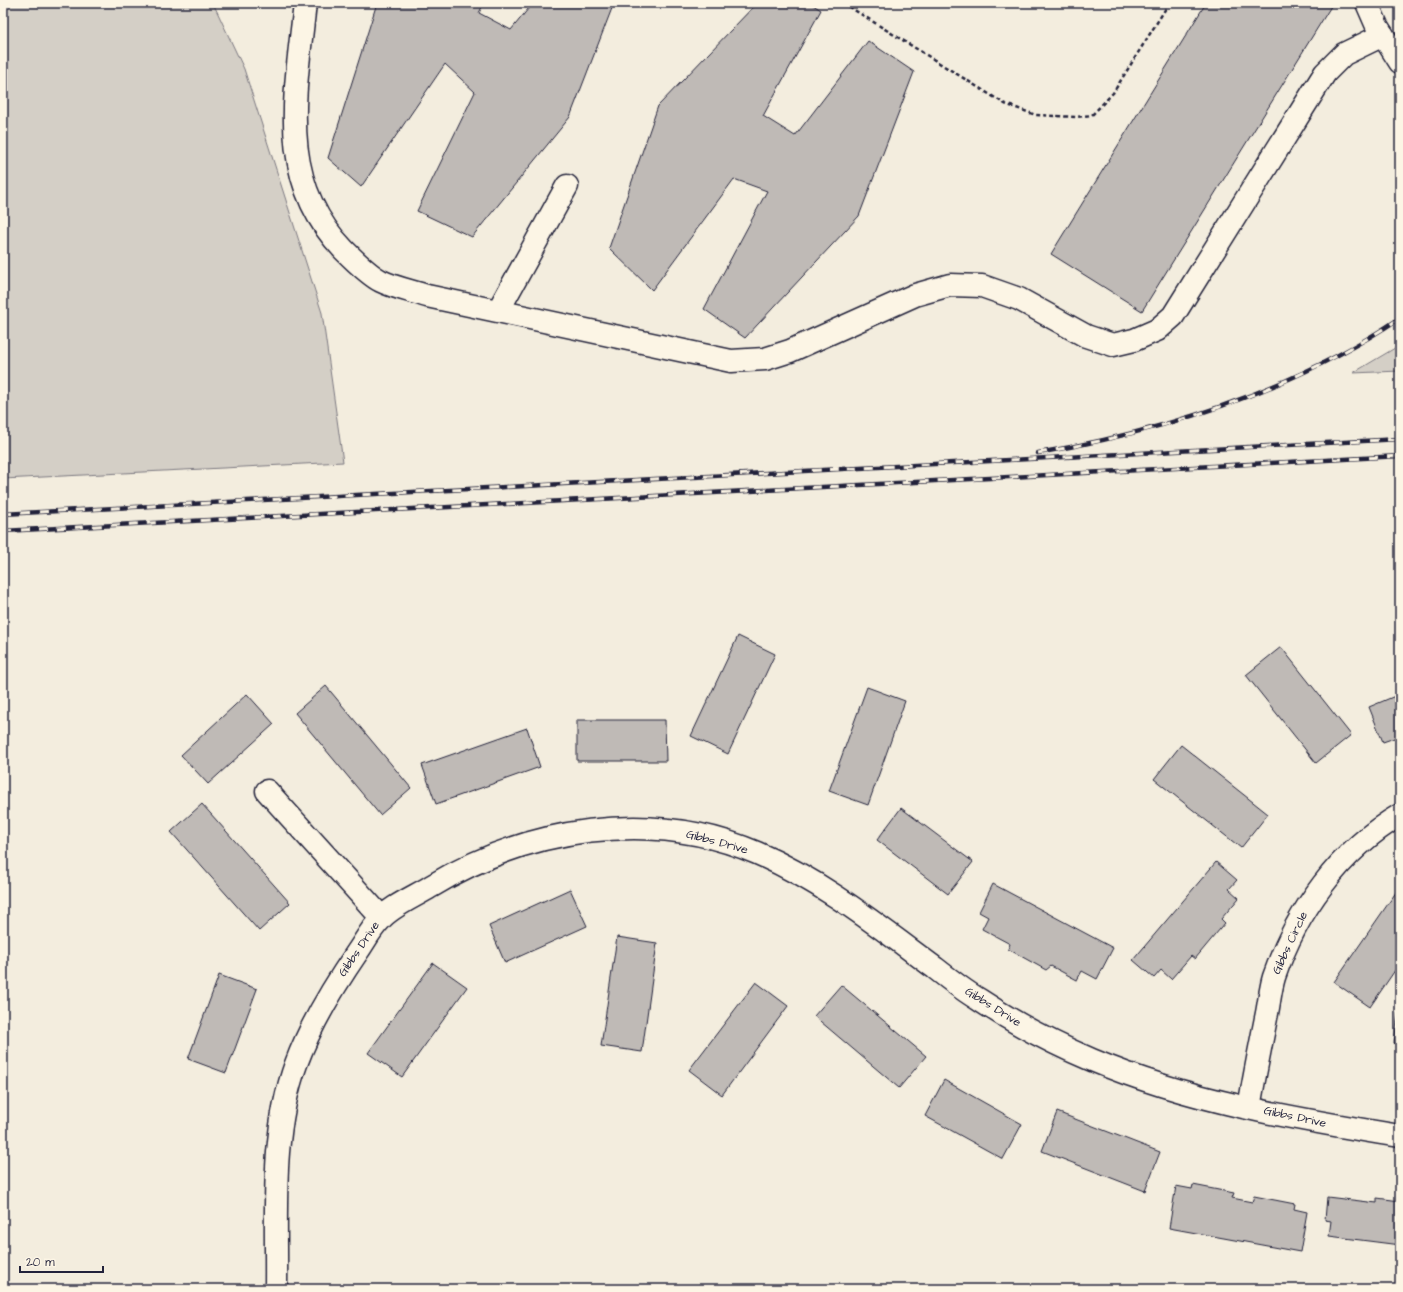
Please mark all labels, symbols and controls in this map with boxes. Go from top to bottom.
street label: Gibbs Drive [684,826,750,859]
street label: Gibbs Circle [1268,908,1312,977]
street label: Gibbs Drive [334,918,384,980]
street label: Gibbs Drive [962,983,1025,1031]
street label: Gibbs Drive [1262,1102,1328,1132]
scale bar [20,1248,103,1274]
text: 20 m [26,1254,55,1271]

